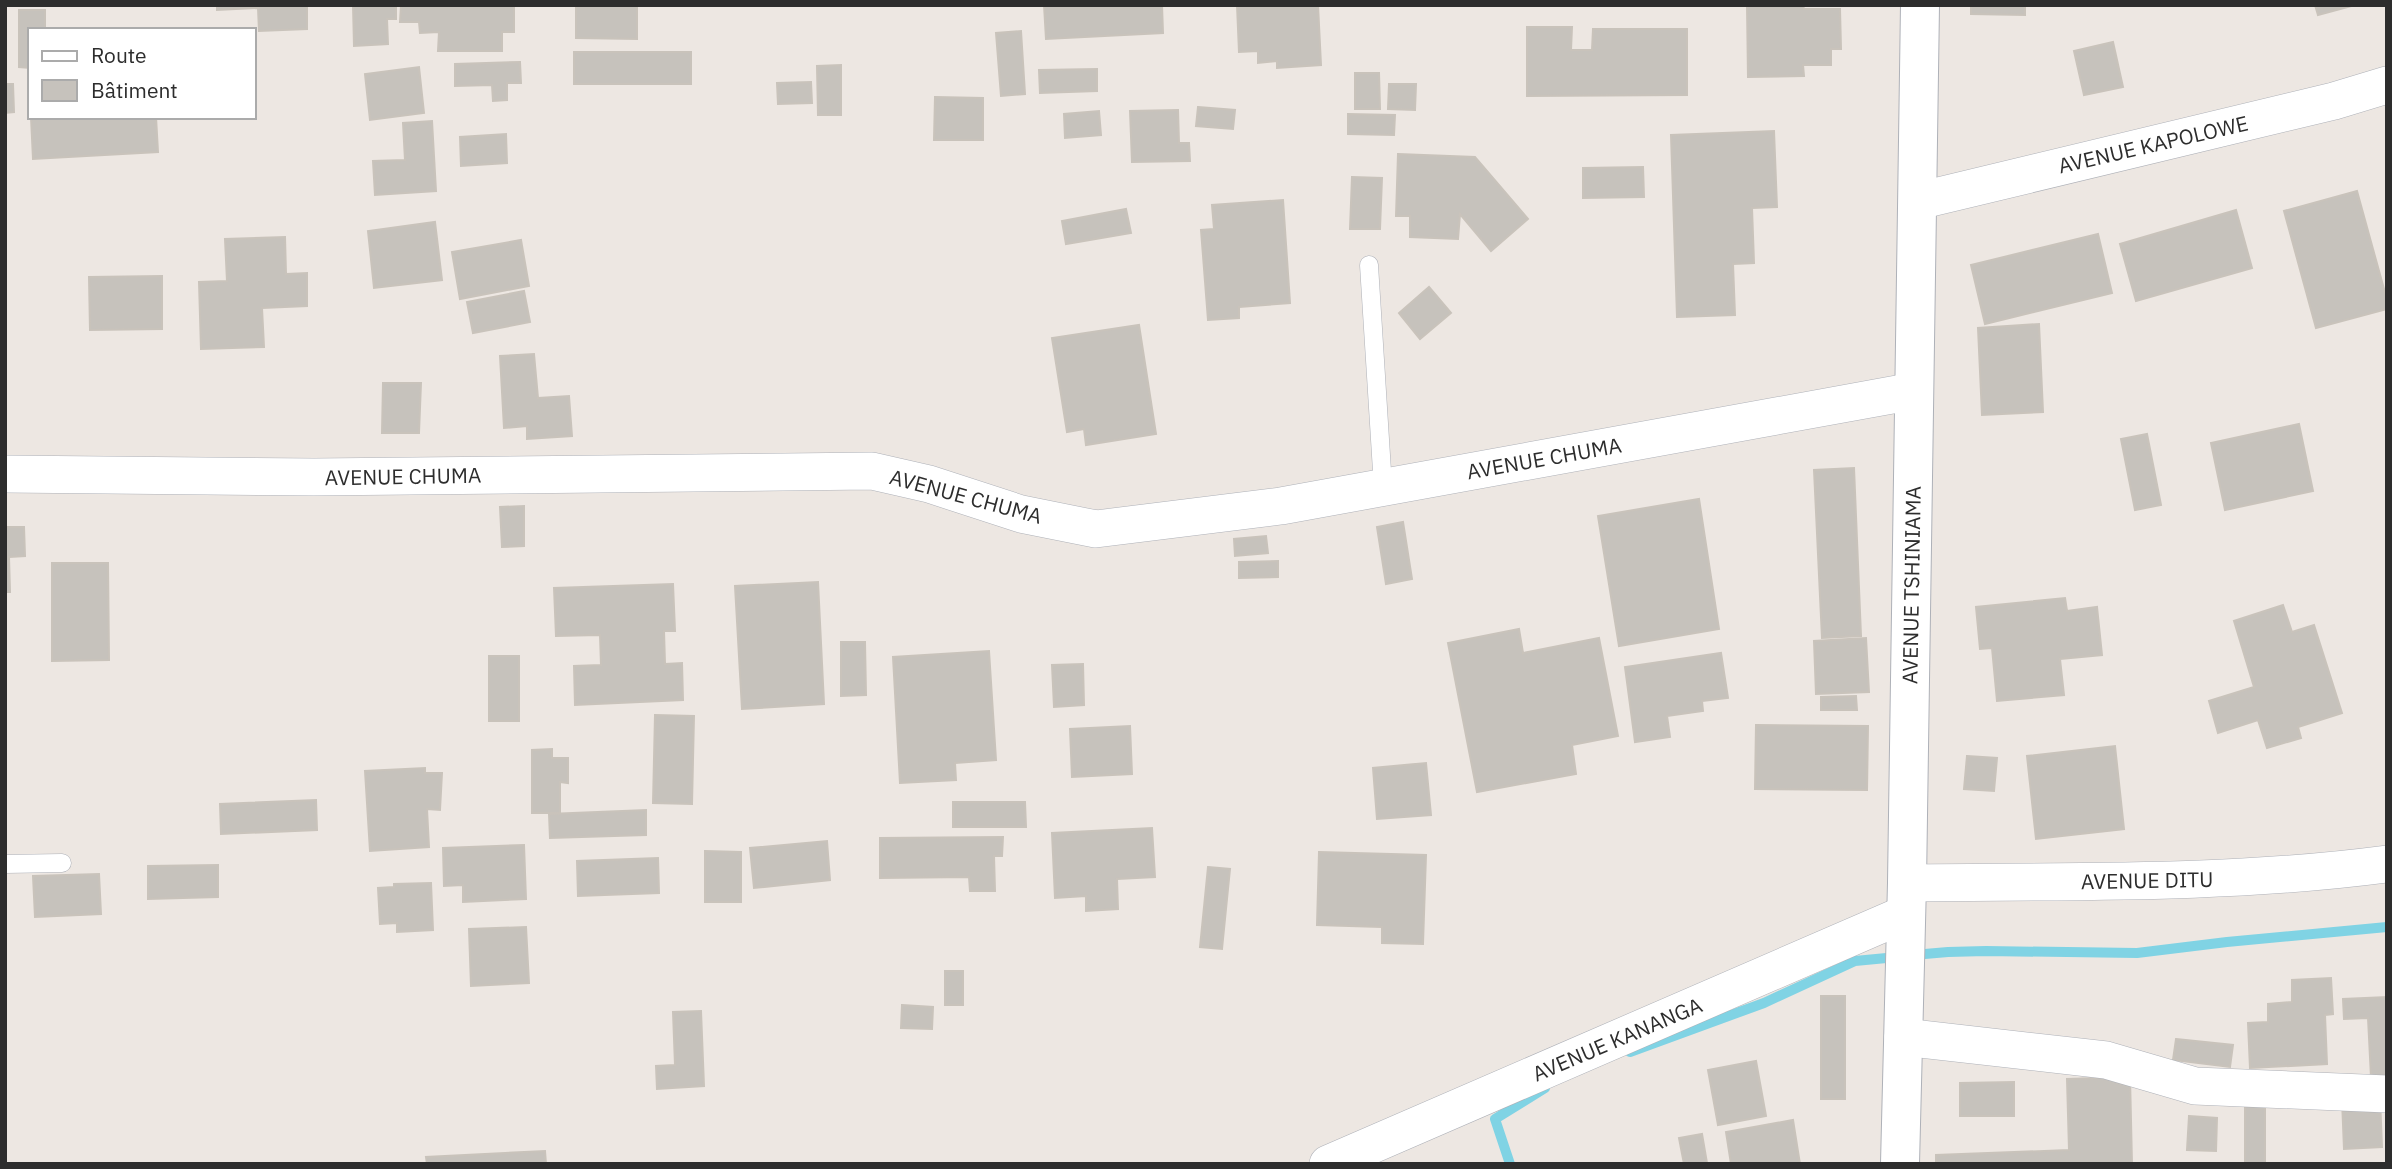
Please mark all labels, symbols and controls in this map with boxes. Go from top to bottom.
legend [28,28,256,119]
text: Route [91,41,147,69]
text: Bâtiment [91,76,178,104]
street label: AVENUE KAPOLOWE [2055,109,2251,179]
street label: AVENUE CHUMA [1464,431,1624,485]
street label: AVENUE CHUMA [324,461,482,491]
street label: AVENUE CHUMA [887,462,1045,530]
street label: AVENUE TSHINIAMA [1895,486,1927,684]
street label: AVENUE DITU [2081,865,2213,895]
street label: AVENUE KANANGA [1528,991,1706,1087]

